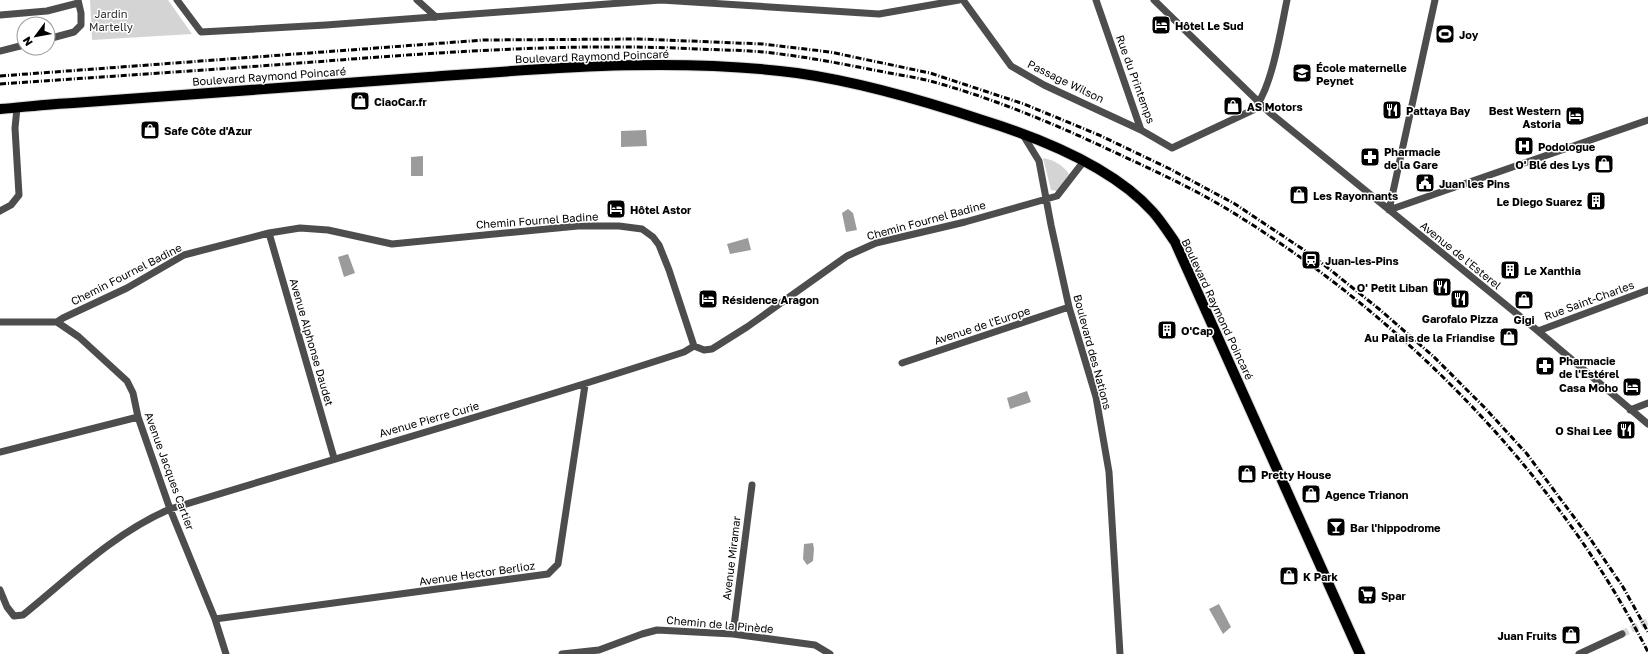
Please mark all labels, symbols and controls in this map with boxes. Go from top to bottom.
park label: Jardin Martelly [89,7,133,33]
hotel icon: Hôtel Le Sud [1150,14,1172,36]
north arrow [16,16,56,56]
place label: Hôtel Le Sud [1175,19,1244,32]
sports icon: Joy [1434,23,1456,45]
place label: Joy [1459,28,1479,41]
street label: Rue du Printemps [1114,33,1158,125]
text: N [19,35,35,49]
street label: Boulevard Raymond Poincaré [515,47,669,65]
street label: Passage Wilson [1026,57,1106,105]
place label: École maternelle Peynet [1316,61,1407,87]
school or university icon: École maternelle Peynet [1291,62,1313,84]
street label: Boulevard Raymond Poincaré [192,64,346,88]
shop icon: CiaoCar.fr [349,90,371,112]
place label: CiaoCar.fr [374,95,428,108]
shop icon: AS Motors [1222,95,1244,117]
restaurant icon: Pattaya Bay [1381,99,1403,121]
place label: AS Motors [1247,100,1303,113]
place label: Pattaya Bay [1406,104,1471,117]
place label: Best Western Astoria [1489,104,1561,130]
hotel icon: Best Western Astoria [1564,105,1586,127]
shop icon: Safe Côte d'Azur [139,119,161,141]
place label: Safe Côte d'Azur [164,124,253,137]
hospital icon: Podologue [1513,135,1535,157]
place label: Podologue [1538,140,1596,153]
place label: Pharmacie de la Gare [1384,145,1441,171]
pharmacy icon: Pharmacie de la Gare [1359,146,1381,168]
shop icon: O' Blé des Lys [1593,153,1615,175]
place label: O' Blé des Lys [1515,158,1590,171]
public building icon: Juan les Pins [1414,172,1436,194]
place label: Juan les Pins [1439,177,1510,190]
shop icon: Les Rayonnants [1288,184,1310,206]
place label: Les Rayonnants [1313,189,1398,202]
building icon: Le Diego Suarez [1585,190,1607,212]
place label: Le Diego Suarez [1497,195,1582,208]
hotel icon: Hôtel Astor [605,198,627,220]
street label: Chemin Fournel Badine [865,198,987,242]
place label: Hôtel Astor [630,203,692,216]
street label: Chemin Fournel Badine [475,209,599,231]
street label: Avenue de l'Esterel [1418,218,1504,292]
street label: Boulevard Raymond Poincaré [1180,236,1256,382]
street label: Chemin Fournel Badine [68,240,184,308]
station icon: Juan-les-Pins [1300,249,1322,271]
place label: Juan-les-Pins [1325,254,1399,267]
building icon: Le Xanthia [1499,259,1521,281]
place label: Le Xanthia [1524,264,1581,277]
restaurant icon: O' Petit Liban [1431,276,1453,298]
street label: Avenue Alphonse Daudet [288,277,336,407]
street label: Rue Saint-Charles [1542,278,1636,322]
place label: O' Petit Liban [1357,281,1428,294]
hotel icon: Résidence Aragon [697,288,719,310]
restaurant icon: Garofalo Pizza [1449,288,1471,310]
shop icon: Gigi [1513,289,1535,311]
place label: Résidence Aragon [722,293,819,306]
street label: Boulevard des Nations [1071,293,1115,411]
street label: Avenue de l'Europe [932,303,1032,347]
place label: Garofalo Pizza [1422,312,1498,325]
place label: Gigi [1514,313,1534,326]
building icon: O'Cap [1156,319,1178,341]
place label: O'Cap [1181,324,1213,337]
shop icon: Au Palais de la Friandise [1498,326,1520,348]
place label: Au Palais de la Friandise [1364,331,1496,344]
place label: Pharmacie de l'Estérel [1559,354,1619,380]
pharmacy icon: Pharmacie de l'Estérel [1534,355,1556,377]
hotel icon: Casa Moho [1621,376,1643,398]
place label: Casa Moho [1559,381,1618,394]
street label: Avenue Pierre Curie [377,398,481,440]
street label: Avenue Jacques Cartier [143,410,198,532]
restaurant icon: O Shai Lee [1615,419,1637,441]
place label: O Shai Lee [1555,424,1612,437]
shop icon: Pretty House [1236,463,1258,485]
place label: Pretty House [1261,468,1332,481]
shop icon: Agence Trianon [1300,483,1322,505]
place label: Agence Trianon [1325,488,1409,501]
street label: Avenue Miramar [719,515,743,601]
bar icon: Bar l'hippodrome [1325,516,1347,538]
place label: Bar l'hippodrome [1350,521,1441,534]
street label: Avenue Hector Berlioz [418,558,536,588]
shop icon: K Park [1278,565,1300,587]
place label: K Park [1303,570,1339,583]
supermarket icon: Spar [1356,584,1378,606]
place label: Spar [1381,589,1407,602]
street label: Chemin de la Pinède [666,613,774,635]
shop icon: Juan Fruits [1560,624,1582,646]
place label: Juan Fruits [1497,629,1557,642]

